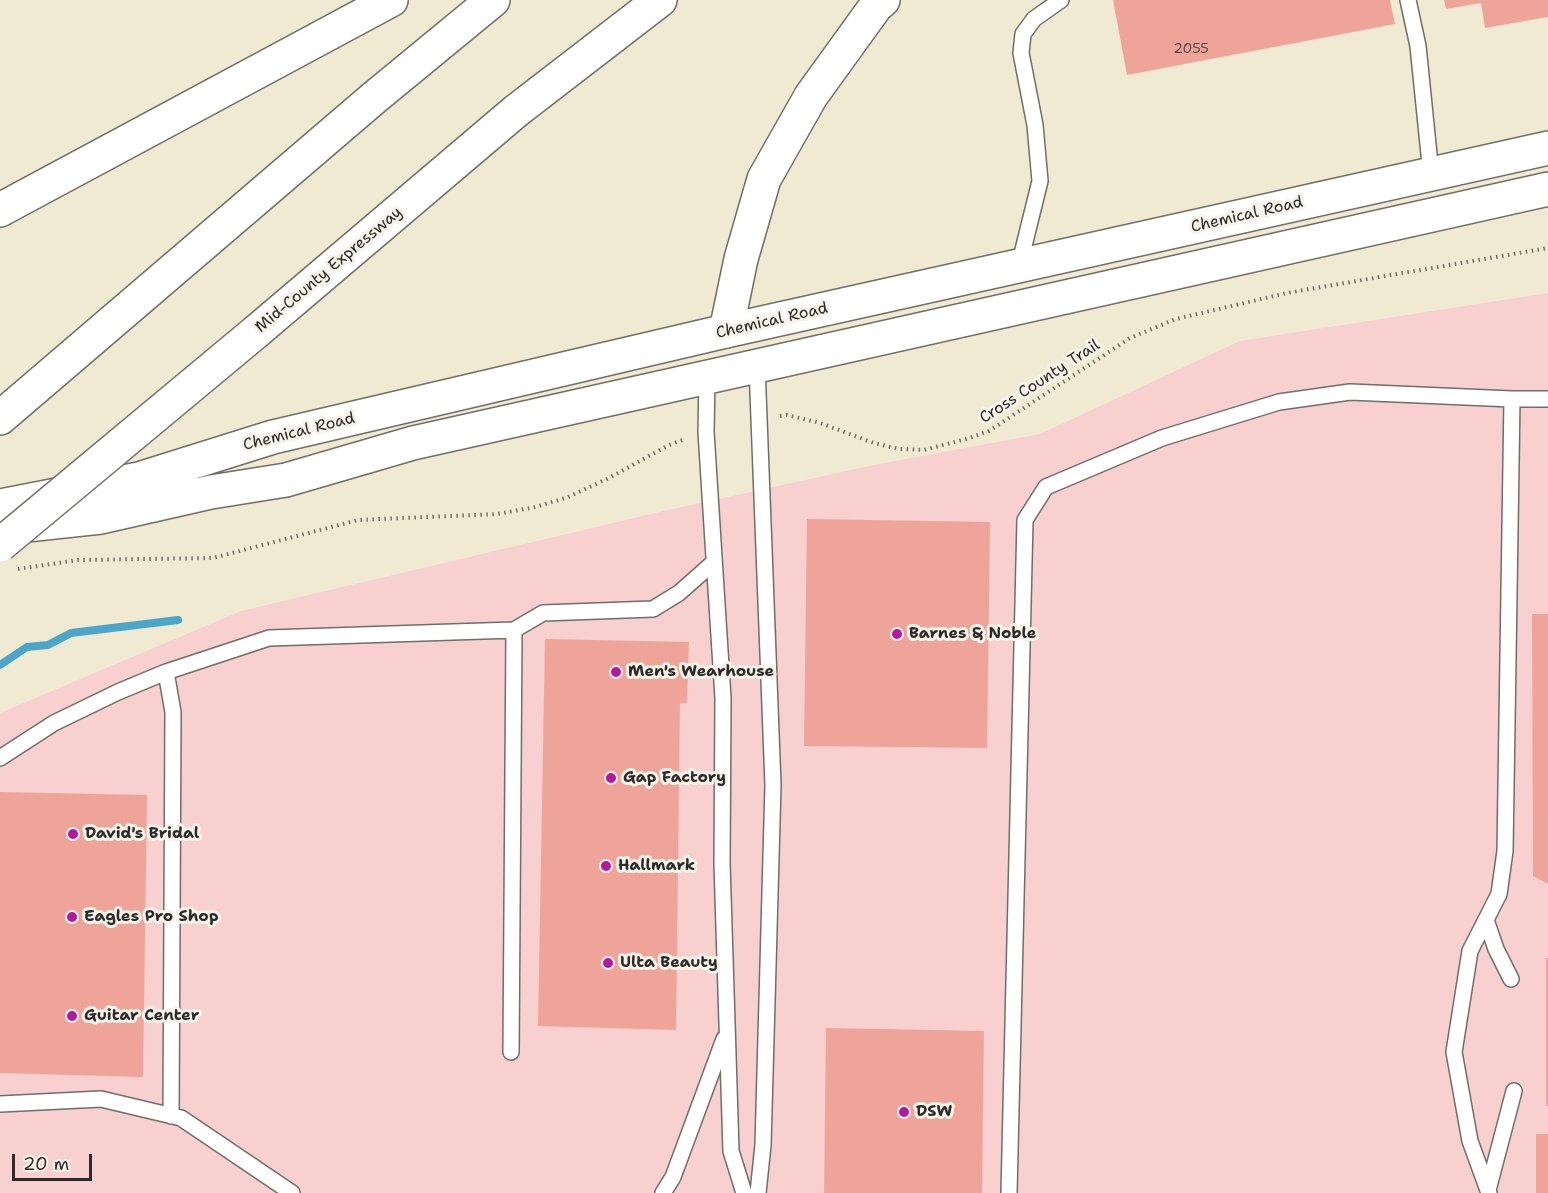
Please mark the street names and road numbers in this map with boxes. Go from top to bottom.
street label: Chemical Road [1189,193,1305,237]
street label: Mid-County Expressway [252,203,406,337]
street label: Chemical Road [714,299,830,343]
street label: Cross County Trail [976,336,1104,428]
street label: Chemical Road [241,409,357,455]

